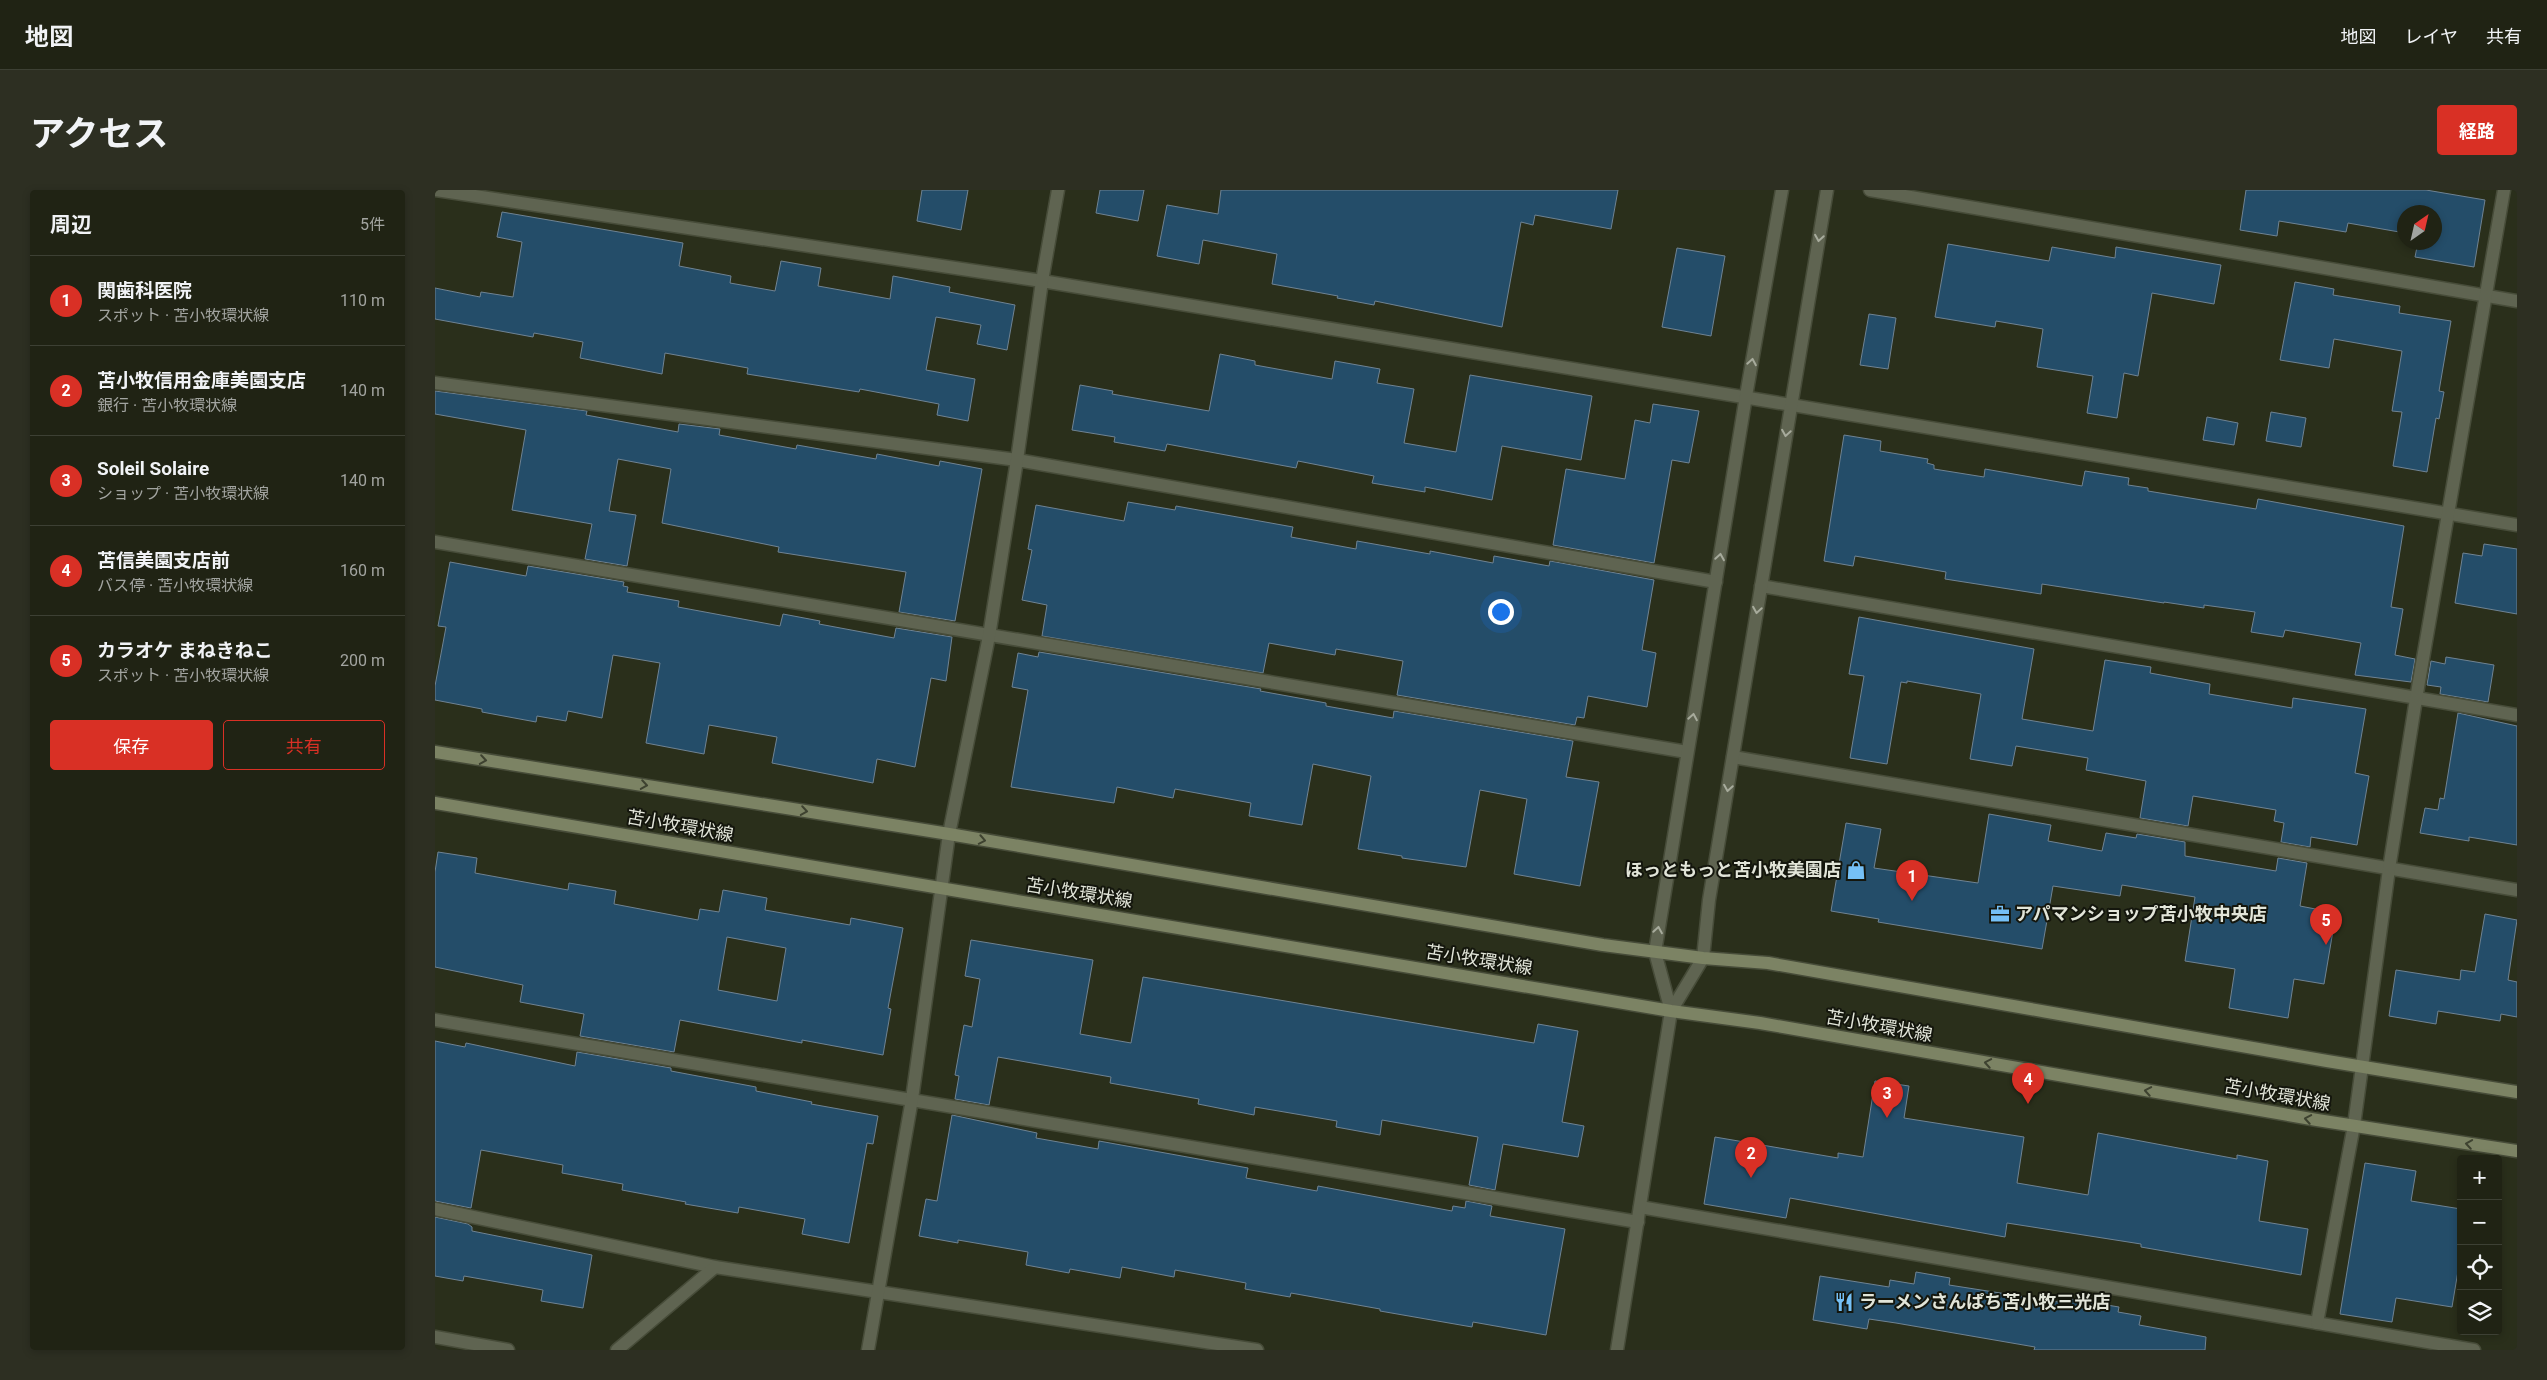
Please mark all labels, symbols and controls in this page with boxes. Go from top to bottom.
text: 地図 [25,23,73,51]
text: 地図 [2341,26,2377,47]
text: レイヤ [2405,26,2458,47]
text: 共有 [2486,26,2522,47]
button: 経路 [2437,105,2517,155]
text: アクセス [30,114,168,155]
north arrow [2397,205,2442,250]
text: 周辺 [50,213,92,237]
text: 5件 [360,215,385,234]
one-way arrow [1814,234,1824,242]
text: 関歯科医院 [97,279,192,302]
text: 1 [61,291,71,310]
text: 110 m [340,291,385,310]
text: スポット · 苫小牧環状線 [97,306,269,325]
one-way arrow [1746,358,1756,367]
text: 苫小牧信用金庫美園支店 [97,369,306,392]
text: 2 [61,381,71,400]
text: 140 m [340,381,385,400]
text: 銀行 · 苫小牧環状線 [97,396,237,415]
one-way arrow [1782,429,1792,437]
text: Soleil Solaire [97,457,209,480]
text: 3 [61,471,71,490]
text: 140 m [340,471,385,490]
text: ショップ · 苫小牧環状線 [97,484,269,503]
text: 苫信美園支店前 [97,549,230,572]
one-way arrow [1714,553,1724,562]
text: 4 [61,561,71,580]
text: 160 m [340,561,385,580]
text: バス停 · 苫小牧環状線 [97,576,253,595]
your location [1488,599,1514,625]
one-way arrow [1752,607,1763,615]
text: カラオケ まねきねこ [97,639,273,662]
text: 5 [61,651,71,670]
text: 200 m [340,651,385,670]
text: スポット · 苫小牧環状線 [97,666,269,685]
one-way arrow [1687,713,1697,722]
button: 保存 [50,720,213,770]
button: 共有 [223,720,385,770]
one-way arrow [479,754,488,764]
one-way arrow [640,779,648,790]
one-way arrow [1723,784,1734,792]
one-way arrow [800,805,808,815]
street label: 苫小牧環状線 [625,806,735,845]
one-way arrow [977,834,986,844]
place label: ほっともっと苫小牧美園店 [1625,859,1841,880]
shop icon: ほっともっと苫小牧美園店 [1845,859,1867,881]
pin: 1 [1896,860,1928,901]
street label: 苫小牧環状線 [1024,874,1134,911]
office icon: アパマンショップ苫小牧中央店 [1989,903,2011,925]
place label: アパマンショップ苫小牧中央店 [2015,903,2267,924]
pin: 5 [2310,904,2342,945]
one-way arrow [1653,925,1663,934]
street label: 苫小牧環状線 [1424,941,1534,978]
street label: 苫小牧環状線 [1824,1006,1934,1045]
one-way arrow [1984,1058,1993,1068]
pin: 4 [2012,1063,2044,1104]
street label: 苫小牧環状線 [2222,1075,2332,1114]
pin: 3 [1871,1077,1903,1118]
one-way arrow [2144,1086,2153,1096]
one-way arrow [2304,1114,2313,1124]
pin: 2 [1735,1137,1767,1178]
one-way arrow [2464,1139,2473,1149]
map controls [2457,1155,2502,1335]
button: + [2457,1155,2502,1200]
button: − [2457,1200,2502,1245]
button: locate [2457,1245,2502,1290]
button: layers [2457,1290,2502,1335]
restaurant icon: ラーメンさんぱち苫小牧三光店 [1833,1291,1855,1313]
place label: ラーメンさんぱち苫小牧三光店 [1859,1291,2110,1312]

